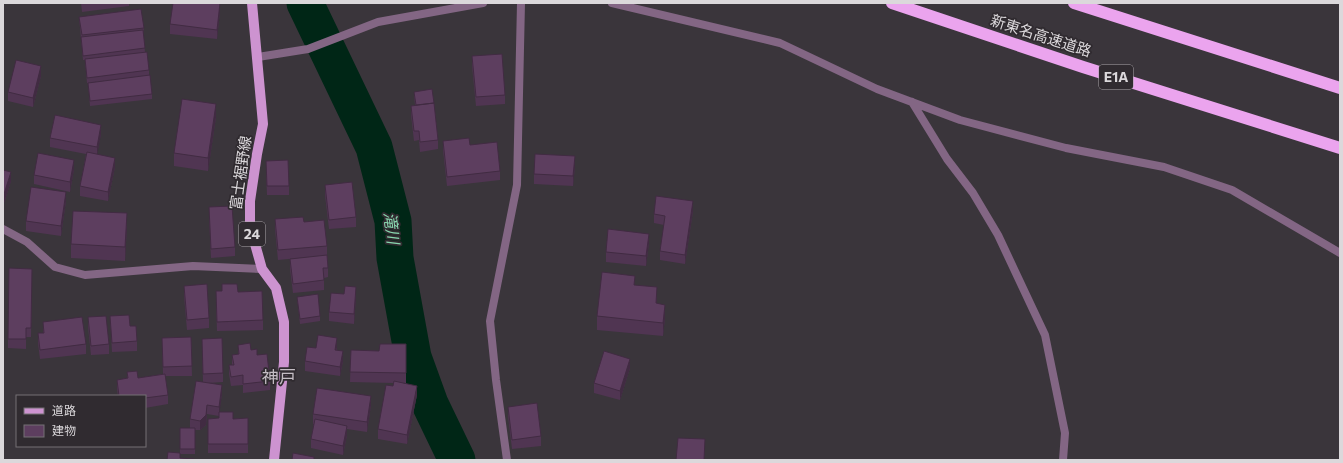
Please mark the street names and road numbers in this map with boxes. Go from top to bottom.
street label: 新東名高速道路 [989,10,1094,60]
road number: E1A [1099,65,1133,89]
street label: 富士裾野線 [226,134,254,211]
road number: 24 [239,222,265,246]

